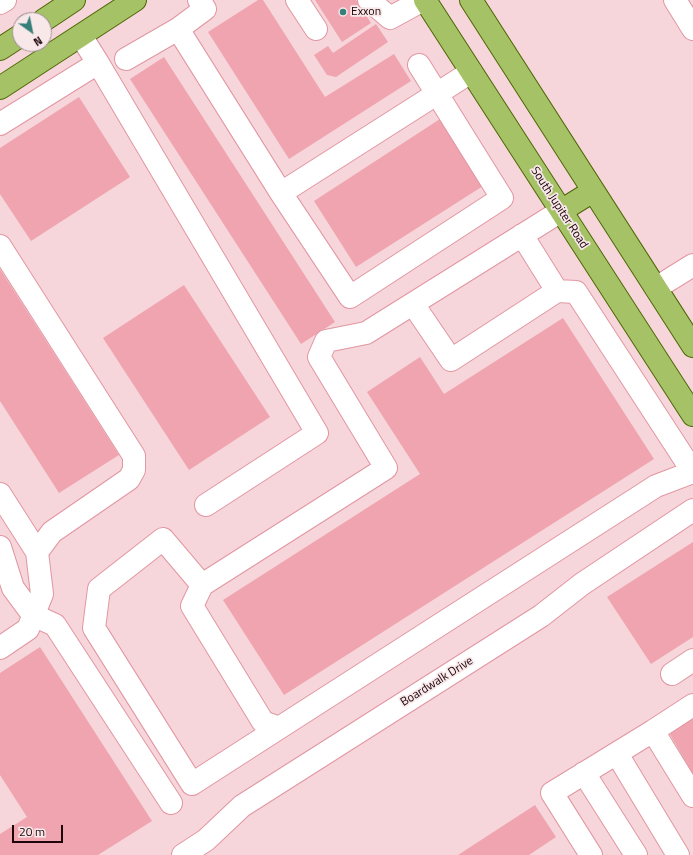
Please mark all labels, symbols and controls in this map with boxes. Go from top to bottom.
place label: Exxon [351,5,381,19]
marker: Exxon [338,7,348,17]
north arrow [12,12,52,52]
text: N [30,32,46,50]
street label: South Jupiter Road [527,165,591,251]
street label: Boardwalk Drive [398,654,476,710]
scale bar [14,817,65,843]
text: 20 m [19,822,45,841]

